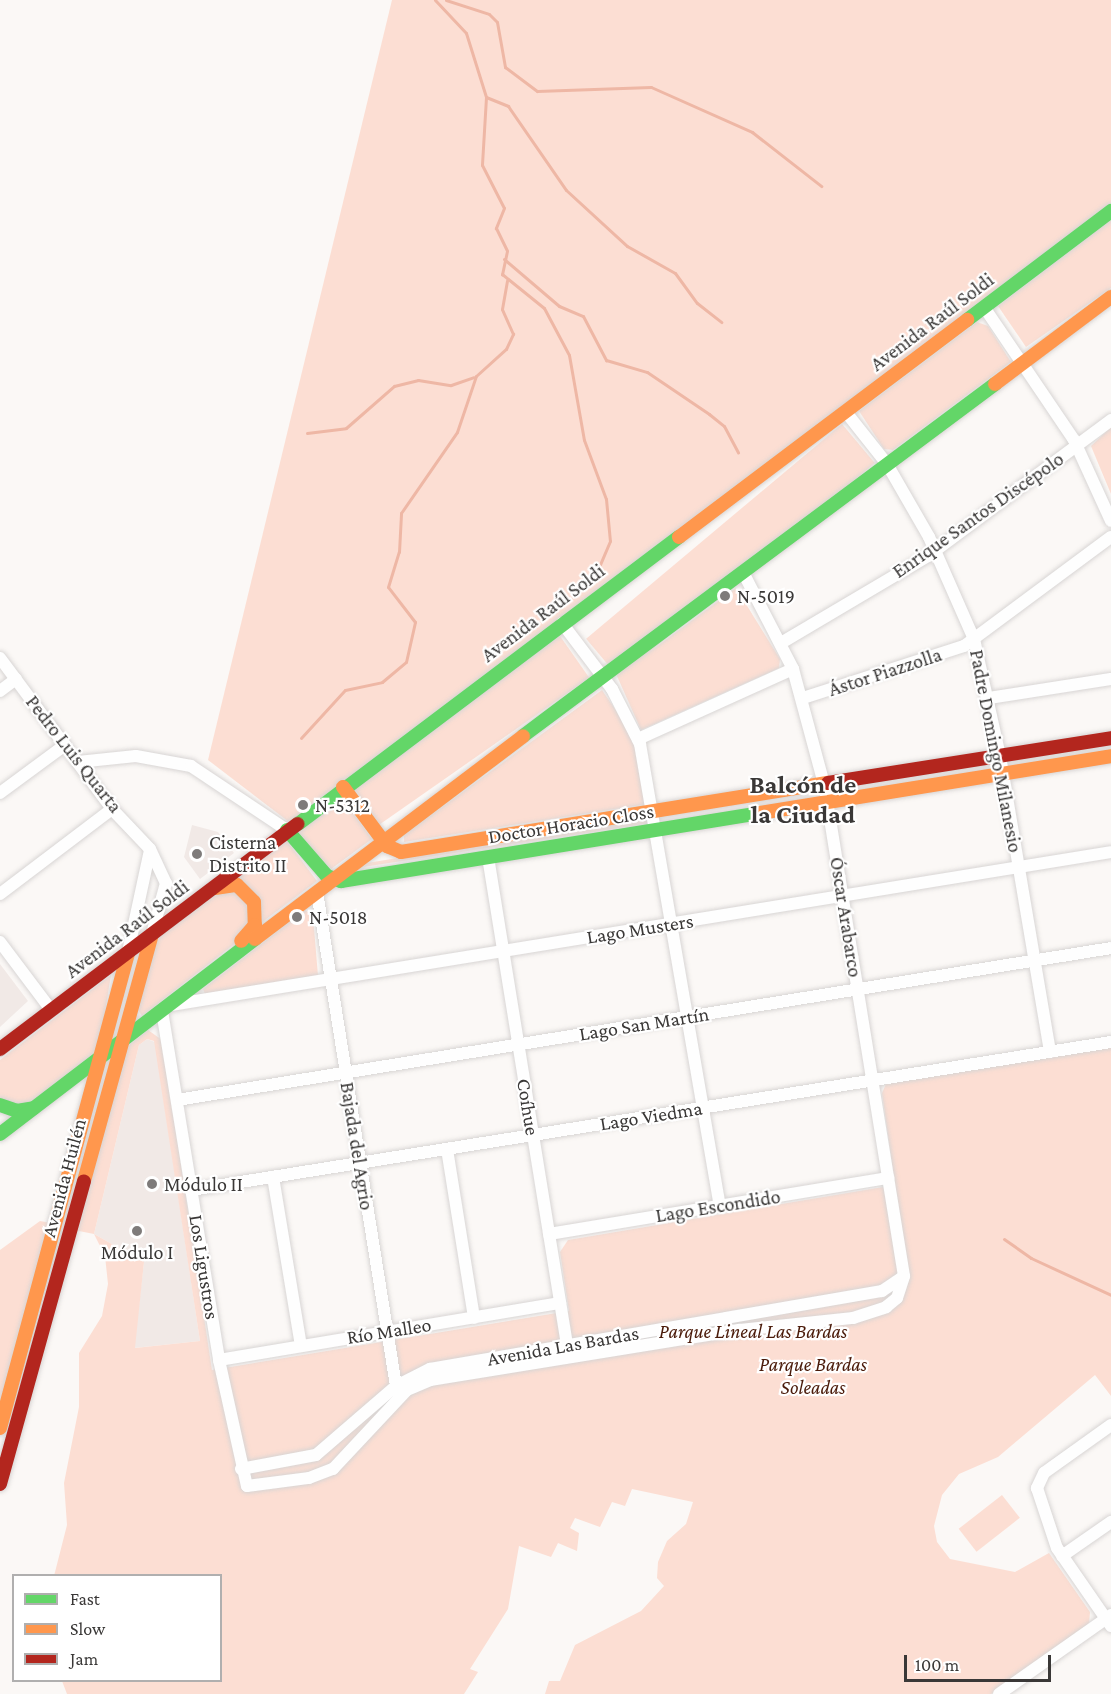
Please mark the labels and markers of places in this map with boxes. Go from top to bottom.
place label: N-5019 [737,584,795,608]
marker: N-5019 [718,589,732,603]
place label: N-5312 [315,793,370,817]
marker: N-5312 [296,798,310,812]
place label: Cisterna Distrito II [209,831,287,878]
marker: Cisterna Distrito II [190,847,204,861]
place label: N-5018 [309,905,367,929]
marker: N-5018 [290,910,304,924]
place label: Módulo II [164,1172,243,1196]
marker: Módulo II [145,1177,159,1191]
marker: Módulo I [130,1224,144,1238]
place label: Módulo I [101,1240,173,1264]

